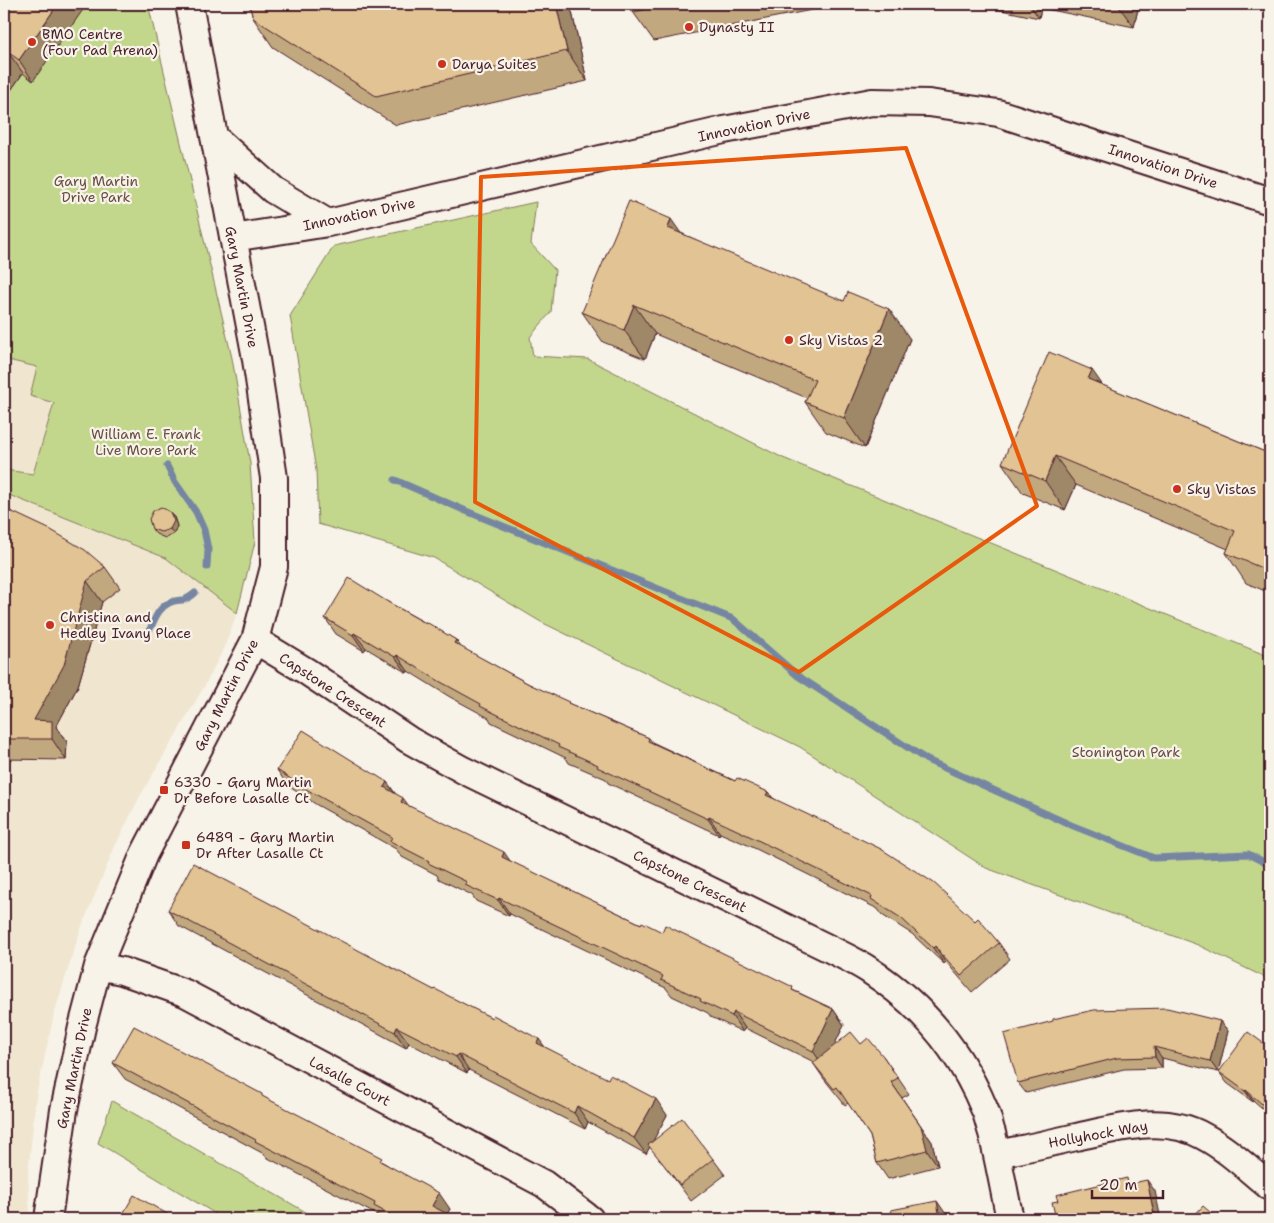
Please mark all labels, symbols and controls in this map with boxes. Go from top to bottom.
place label: Dynasty II [699,18,775,36]
marker: Dynasty II [683,21,695,33]
place label: BMO Centre (Four Pad Arena) [42,25,158,59]
marker: BMO Centre (Four Pad Arena) [26,36,38,48]
place label: Darya Suites [452,55,537,73]
marker: Darya Suites [436,58,448,70]
street label: Innovation Drive [696,104,812,146]
street label: Innovation Drive [1106,140,1220,192]
park label: Gary Martin Drive Park [54,172,139,206]
street label: Innovation Drive [301,193,417,235]
street label: Gary Martin Drive [221,225,263,349]
place label: Sky Vistas 2 [799,331,883,349]
marker: Sky Vistas 2 [783,334,795,346]
park label: William E. Frank Live More Park [91,425,201,459]
place label: Sky Vistas [1187,480,1257,498]
marker: Sky Vistas [1171,483,1183,495]
place label: Christina and Hedley Ivany Place [60,608,191,642]
marker: Christina and Hedley Ivany Place [44,619,56,631]
street label: Gary Martin Drive [190,636,262,754]
street label: Capstone Crescent [276,649,390,731]
park label: Stonington Park [1072,743,1180,761]
place label: 6330 - Gary Martin Dr Before Lasalle Ct [174,773,312,807]
marker: 6330 - Gary Martin Dr Before Lasalle Ct [158,784,170,796]
place label: 6489 - Gary Martin Dr After Lasalle Ct [196,828,335,862]
marker: 6489 - Gary Martin Dr After Lasalle Ct [180,839,192,851]
street label: Capstone Crescent [630,846,750,916]
street label: Gary Martin Drive [52,1006,96,1130]
street label: Lasalle Court [306,1052,394,1110]
street label: Hollyhock Way [1047,1116,1149,1152]
scale bar [1092,1168,1163,1200]
text: 20 m [1099,1175,1138,1195]

